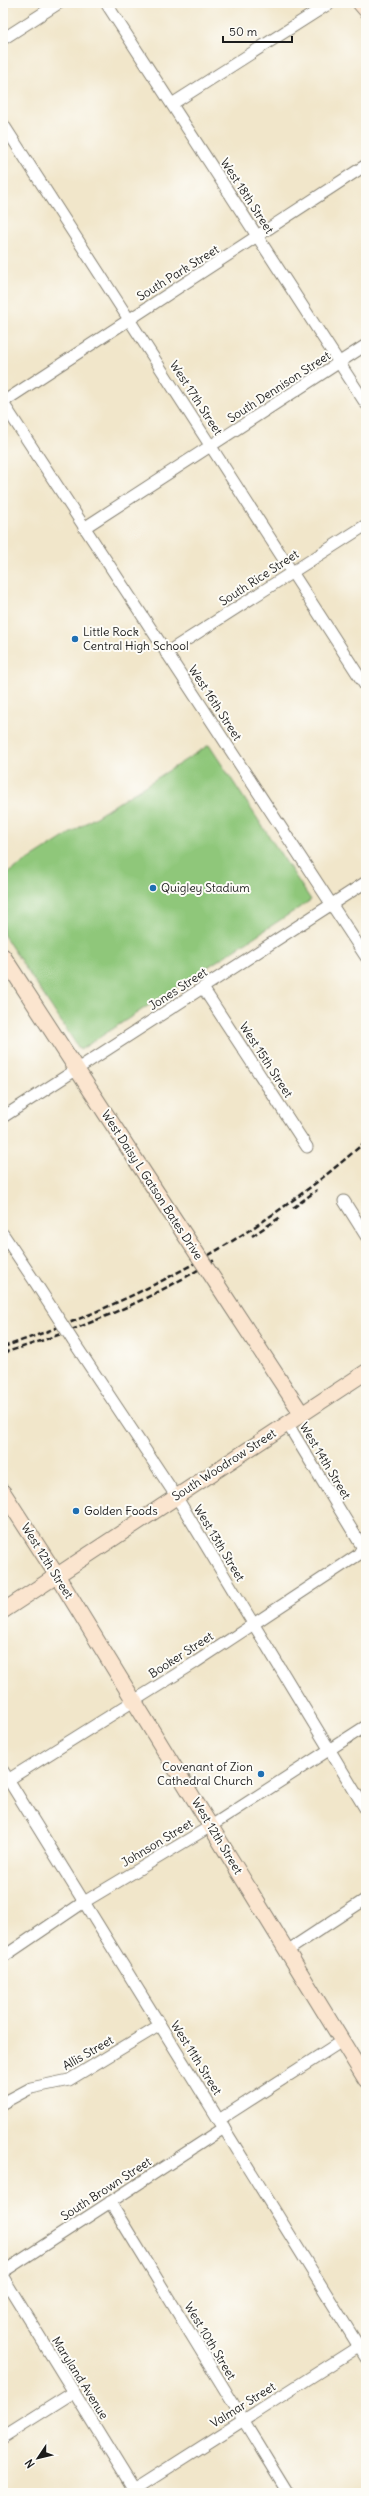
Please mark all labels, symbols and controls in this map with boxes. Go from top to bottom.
scale bar [223,18,292,44]
text: 50 m [229,24,258,39]
street label: West 18th Street [217,155,277,236]
street label: South Park Street [134,241,222,304]
street label: South Dennison Street [224,348,333,426]
street label: West 17th Street [167,358,226,438]
street label: South Rice Street [216,546,301,609]
place label: Little Rock Central High School [83,624,189,653]
marker: Little Rock Central High School [70,634,80,644]
street label: West 16th Street [185,662,245,743]
place label: Quigley Stadium [161,880,250,895]
marker: Quigley Stadium [148,883,158,893]
street label: Jones Street [146,964,210,1013]
street label: West 15th Street [236,1019,296,1100]
street label: West Daisy L Gatson Bates Drive [98,1107,206,1262]
street label: West 14th Street [297,1420,354,1502]
street label: South Woodrow Street [169,1425,279,1504]
street label: West 13th Street [191,1502,248,1584]
place label: Golden Foods [84,1503,158,1518]
marker: Golden Foods [71,1506,81,1516]
street label: West 12th Street [18,1520,77,1601]
street label: Booker Street [146,1628,216,1681]
place label: Covenant of Zion Cathedral Church [157,1759,253,1788]
marker: Covenant of Zion Cathedral Church [256,1769,266,1779]
street label: West 12th Street [189,1795,246,1877]
street label: Johnson Street [118,1815,195,1870]
street label: West 11th Street [168,2018,225,2098]
street label: Allis Street [60,2032,116,2073]
street label: South Brown Street [58,2154,154,2223]
street label: West 10th Street [181,2299,239,2382]
street label: Maryland Avenue [49,2334,112,2422]
street label: Valmar Street [208,2379,278,2430]
north arrow [18,2438,58,2478]
text: N [22,2457,38,2471]

